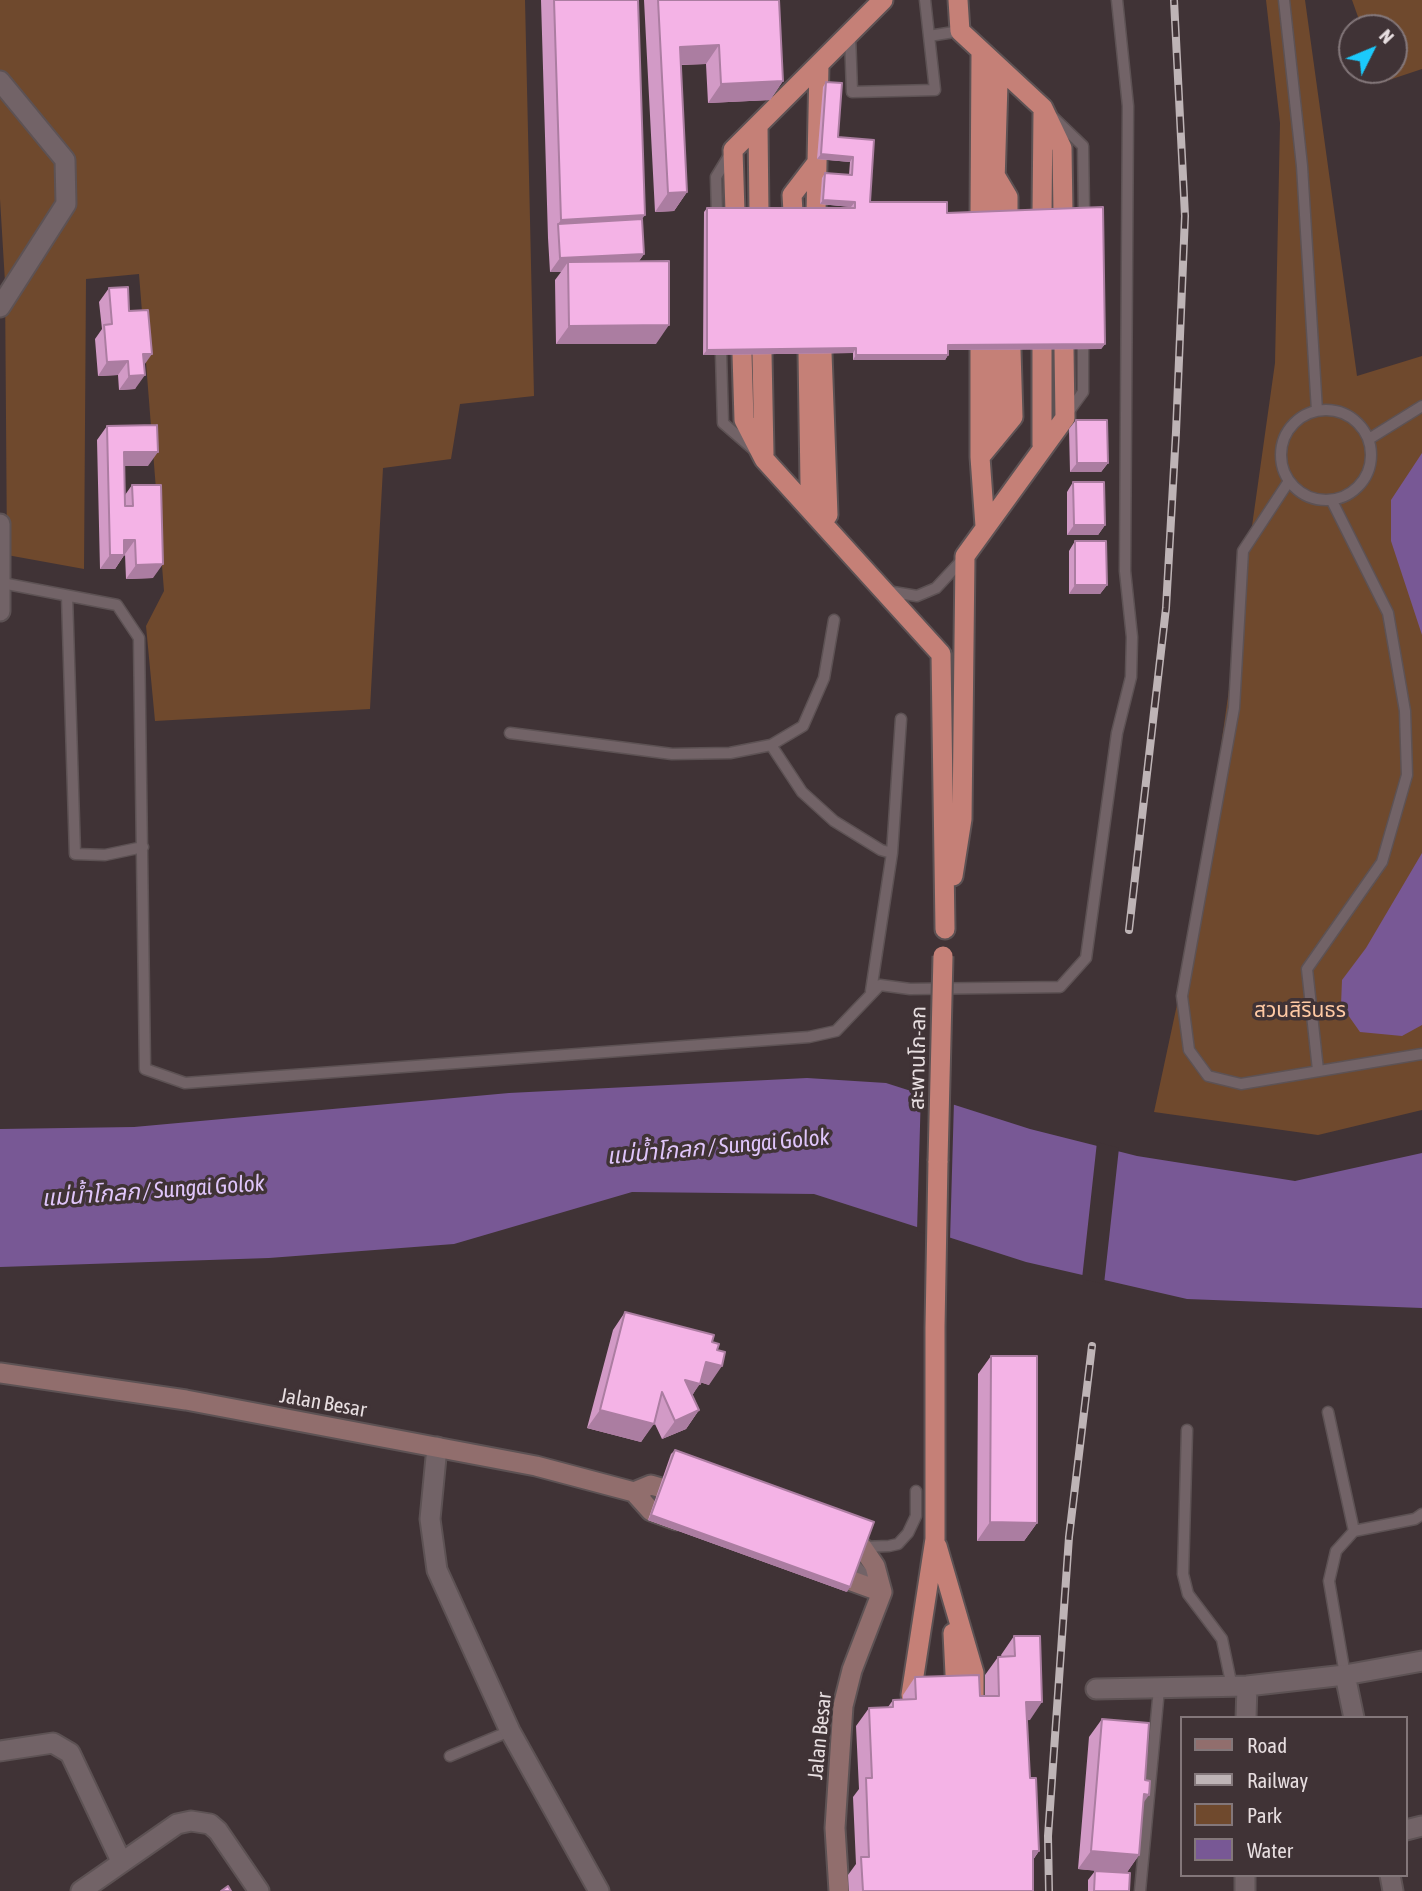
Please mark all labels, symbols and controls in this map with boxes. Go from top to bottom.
north arrow [1338,14,1408,84]
text: N [1375,24,1399,48]
park label: สวนสิรินธร [1254,997,1346,1023]
street label: สะพานโก-ลก [904,1006,932,1110]
water label: แม่น้ำโกลก / Sungai Golok [605,1124,831,1170]
water label: แม่น้ำโกลก / Sungai Golok [40,1169,266,1213]
street label: Jalan Besar [278,1383,368,1423]
street label: Jalan Besar [803,1691,837,1781]
legend [1180,1716,1408,1877]
text: Road [1247,1733,1287,1757]
text: Railway [1247,1768,1308,1792]
text: Park [1247,1803,1282,1827]
text: Water [1247,1838,1293,1862]

